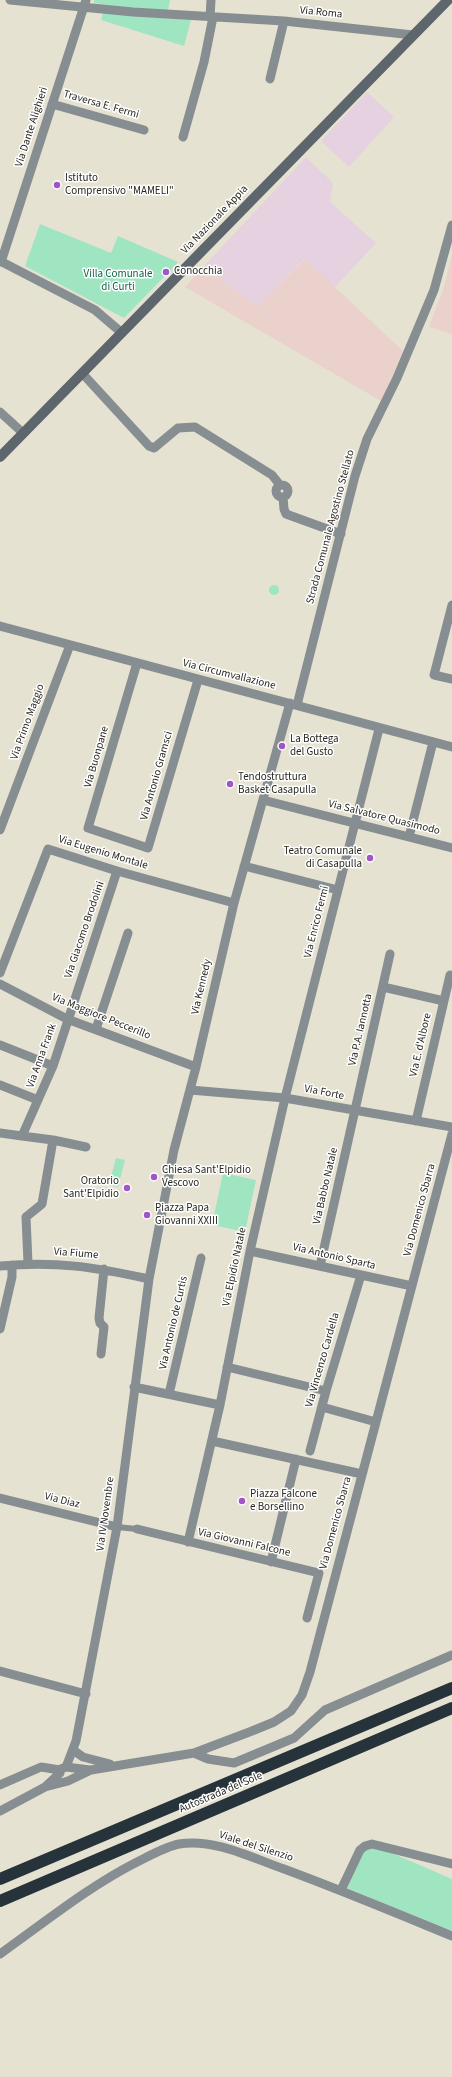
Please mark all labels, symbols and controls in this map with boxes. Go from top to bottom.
street label: Via Roma [299,4,343,22]
street label: Via Dante Alighieri [13,85,51,169]
street label: Traversa E. Fermi [62,88,140,122]
place label: Istituto Comprensivo "MAMELI" [65,172,174,198]
marker: Istituto Comprensivo "MAMELI" [52,180,62,190]
street label: Via Nazionale Appia [179,183,251,257]
place label: Conocchia [174,265,222,279]
marker: Conocchia [161,267,171,277]
park label: Villa Comunale di Curti [84,268,152,294]
street label: Strada Comunale Agostino Stellato [304,448,358,606]
street label: Via Circumvallazione [181,657,277,693]
street label: Via Primo Maggio [8,682,48,762]
street label: Via Buonpane [82,725,112,789]
street label: Via Antonio Gramsci [138,730,176,822]
place label: La Bottega del Gusto [290,733,339,759]
marker: La Bottega del Gusto [277,741,287,751]
place label: Tendostruttura Basket Casapulla [238,771,316,797]
marker: Tendostruttura Basket Casapulla [225,779,235,789]
street label: Via Salvatore Quasimodo [327,798,441,838]
street label: Via Eugenio Montale [57,833,149,873]
place label: Teatro Comunale di Casapulla [283,845,362,871]
marker: Teatro Comunale di Casapulla [365,853,375,863]
street label: Via Giacomo Brodolini [62,880,108,980]
street label: Via Enrico Fermi [302,885,332,959]
street label: Via Kennedy [189,958,215,1016]
street label: Via Maggiore Peccerillo [50,991,152,1043]
street label: Via P.A. Iannotta [346,993,376,1067]
street label: Via E. d'Albore [407,1012,435,1078]
street label: Via Anna Frank [24,1022,60,1090]
street label: Via Forte [303,1083,345,1103]
street label: Via Babbo Natale [311,1146,341,1226]
street label: Via Domenico Sbarra [401,1162,439,1258]
place label: Chiesa Sant'Elpidio Vescovo [162,1164,251,1190]
marker: Chiesa Sant'Elpidio Vescovo [149,1172,159,1182]
place label: Oratorio Sant'Elpidio [63,1175,119,1201]
marker: Oratorio Sant'Elpidio [122,1183,132,1193]
place label: Piazza Papa Giovanni XXIII [155,1202,218,1228]
marker: Piazza Papa Giovanni XXIII [142,1210,152,1220]
street label: Via Elpidio Natale [220,1226,250,1308]
street label: Via Antonio Sparta [291,1241,377,1273]
street label: Via Fiume [53,1245,99,1263]
street label: Via Antonio de Curtis [157,1275,191,1371]
street label: Via Vincenzo Cardella [303,1311,343,1409]
street label: Via Domenico Sbarra [317,1475,355,1571]
street label: Via IV Novembre [94,1476,118,1552]
place label: Piazza Falcone e Borsellino [250,1488,317,1514]
street label: Via Diaz [43,1490,81,1512]
marker: Piazza Falcone e Borsellino [237,1496,247,1506]
street label: Via Giovanni Falcone [196,1526,292,1560]
street label: Autostrada del Sole [177,1770,265,1816]
street label: Viale del Silenzio [217,1829,295,1865]

